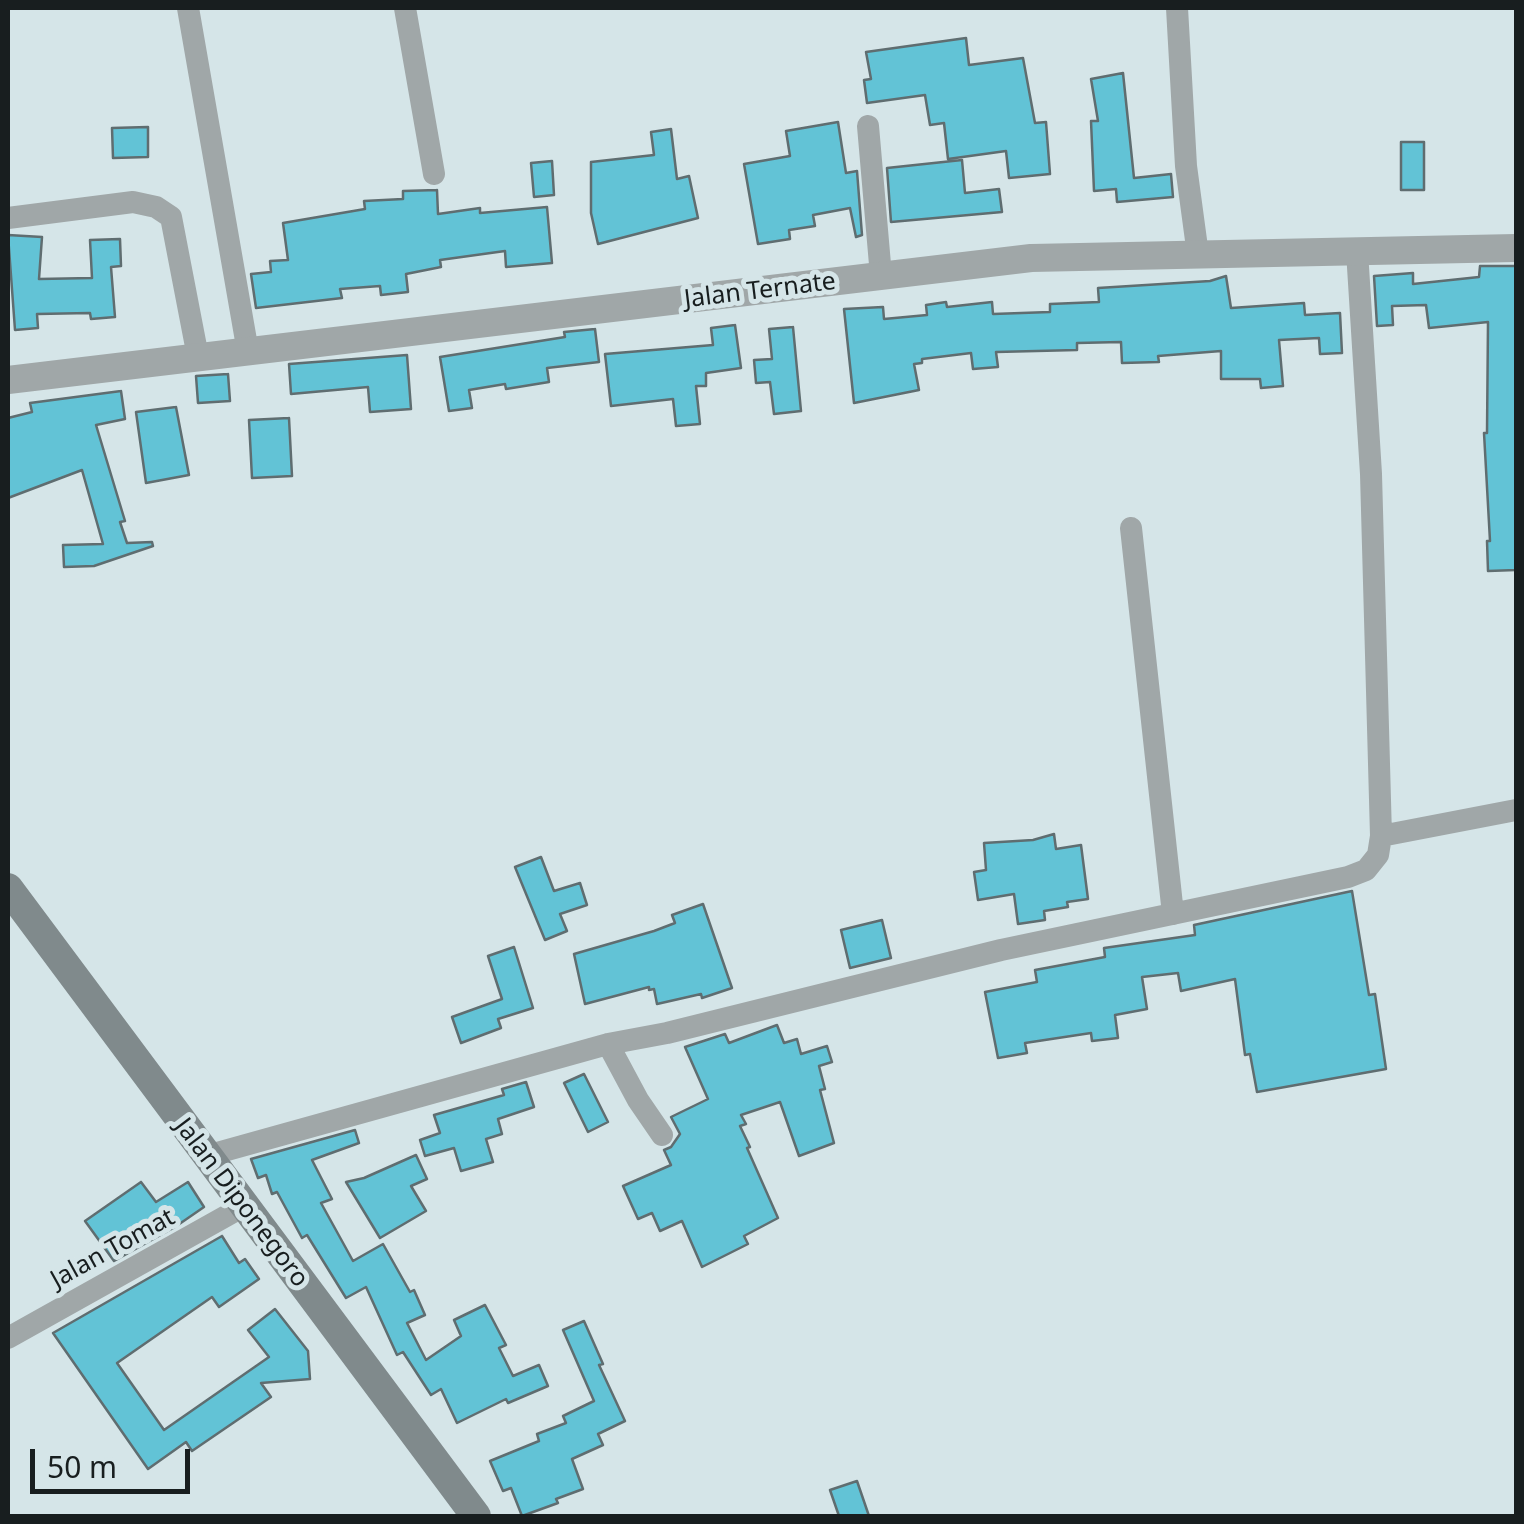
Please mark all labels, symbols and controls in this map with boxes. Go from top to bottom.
street label: Jalan Ternate [683,267,837,315]
street label: Jalan Diponegoro [168,1113,314,1293]
street label: Jalan Tomat [46,1203,180,1295]
scale bar [35,1429,195,1491]
text: 50 m [47,1446,117,1487]

